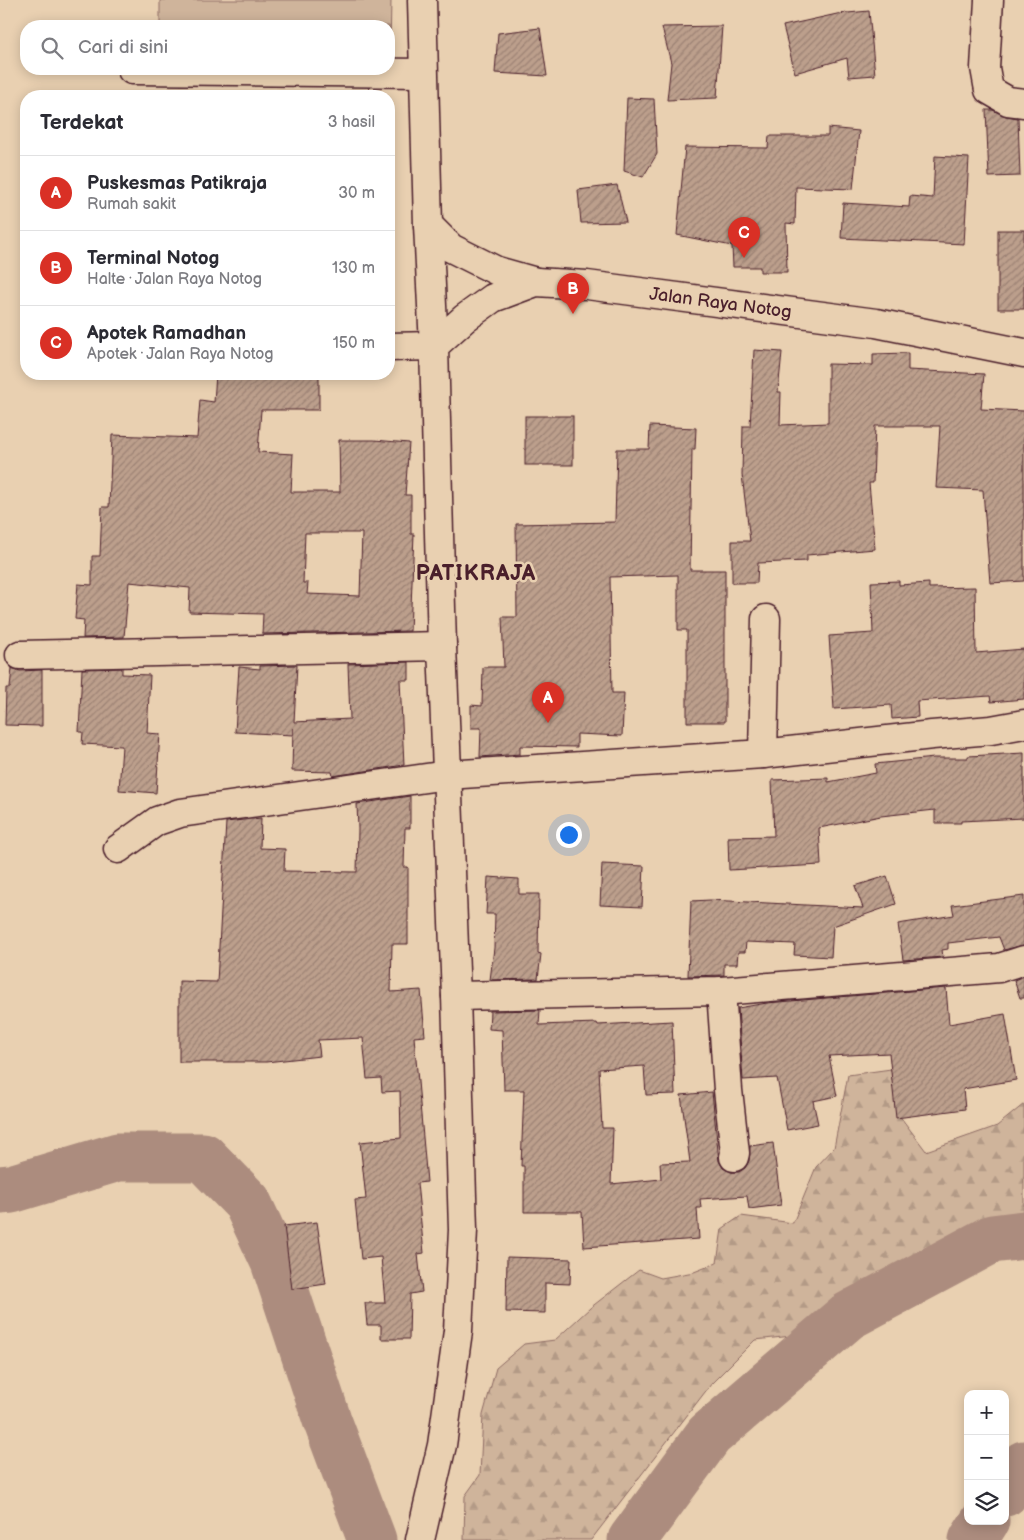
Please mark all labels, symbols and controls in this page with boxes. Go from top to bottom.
search box [20,20,395,75]
icon: search [38,34,66,62]
text: Cari di sini [78,36,168,59]
text: Terdekat [40,110,124,135]
text: 3 hasil [328,113,375,132]
text: Puskesmas Patikraja [87,172,267,195]
text: A [51,184,61,203]
text: 30 m [338,184,375,203]
text: Rumah sakit [87,195,176,214]
pin: C [728,217,760,258]
text: Terminal Notog [87,247,219,270]
text: B [50,259,62,278]
text: 130 m [332,259,375,278]
text: Halte · Jalan Raya Notog [87,270,262,289]
pin: B [557,273,589,314]
street label: Jalan Raya Notog [648,283,793,323]
text: Apotek Ramadhan [87,322,246,345]
text: C [50,334,62,353]
text: 150 m [333,334,375,353]
text: Apotek · Jalan Raya Notog [87,345,274,364]
district label: PATIKRAJA [416,560,536,587]
pin: A [532,682,564,723]
your location [556,822,582,848]
map controls [964,1390,1009,1525]
button: + [964,1390,1009,1435]
button: − [964,1435,1009,1480]
button: layers [964,1480,1009,1525]

